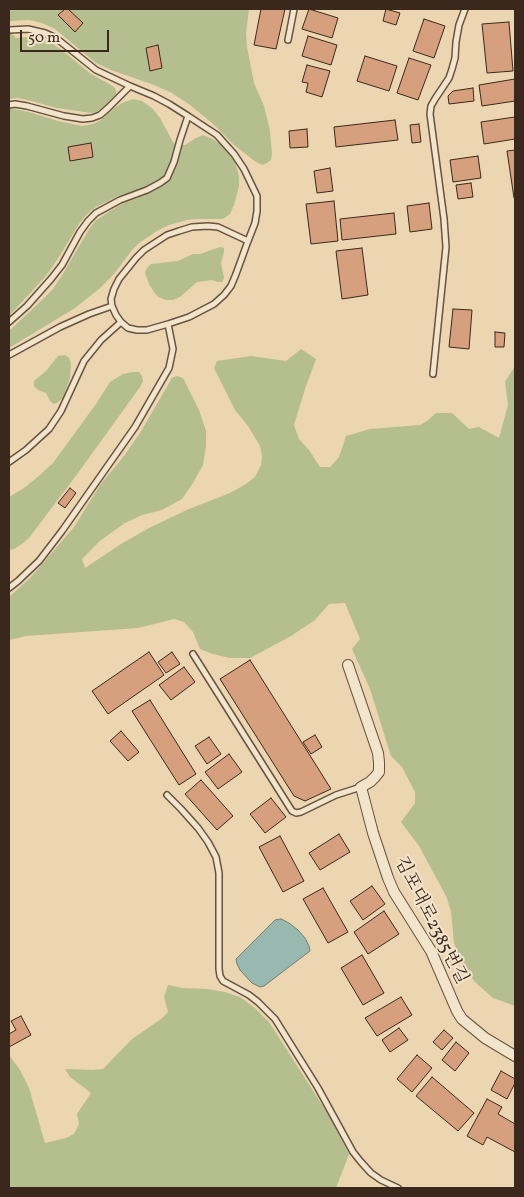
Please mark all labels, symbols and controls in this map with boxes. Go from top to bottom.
scale bar [22,20,111,52]
text: 50 m [28,28,60,49]
street label: 김포대로2385번길 [389,854,471,988]

